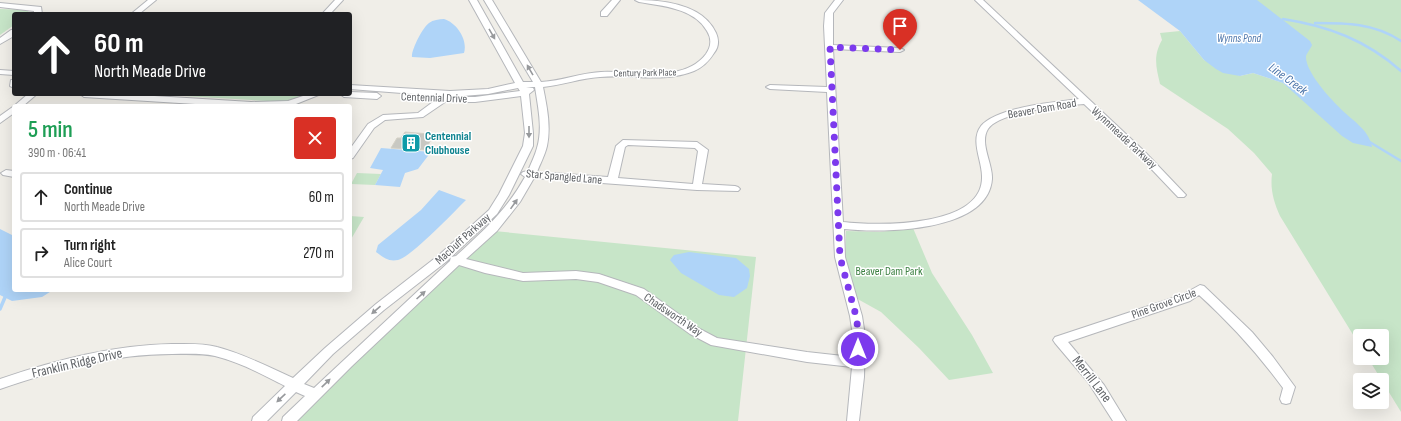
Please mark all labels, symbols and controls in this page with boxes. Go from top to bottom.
pin [883,9,917,50]
icon: arrive [889,15,911,37]
text: 60 m [94,27,143,60]
icon: ahead [28,28,80,80]
one-way arrow [489,28,496,40]
water label: Wynns Pond [1217,32,1262,45]
water label: Line Creek [1265,60,1312,99]
text: North Meade Drive [94,61,206,82]
one-way arrow [526,64,533,76]
street label: Century Park Place [613,66,677,80]
street label: Centennial Drive [401,89,468,107]
street label: Beaver Dam Road [1006,96,1078,122]
street label: Wynnmeade Parkway [1088,104,1160,173]
text: 5 min [28,115,73,144]
button: close [294,117,336,159]
one-way arrow [525,126,532,138]
place label: Centennial Clubhouse [425,129,471,158]
building icon: Centennial Clubhouse [400,132,422,154]
text: 390 m · 06:41 [28,145,86,161]
street label: Star Spangled Lane [525,166,603,188]
text: Continue [64,180,113,199]
icon: ahead [30,186,52,208]
text: 60 m [309,188,334,207]
text: North Meade Drive [64,199,145,215]
one-way arrow [510,199,518,209]
street label: MacDuff Parkway [432,210,494,268]
text: Turn right [64,236,116,255]
icon: right [30,242,52,264]
text: 270 m [303,244,334,263]
text: Alice Court [64,255,112,271]
park label: Beaver Dam Park [855,264,923,279]
street label: Pine Grove Circle [1130,285,1199,323]
one-way arrow [416,290,426,300]
street label: Chadsworth Way [641,290,705,340]
one-way arrow [371,305,381,315]
position arrow [837,328,879,370]
map controls [1353,329,1389,409]
button: search [1353,329,1389,365]
street label: Franklin Ridge Drive [30,344,124,382]
street label: Merrill Lane [1069,352,1115,406]
button: layers [1353,373,1389,409]
one-way arrow [321,379,331,388]
one-way arrow [276,393,286,403]

